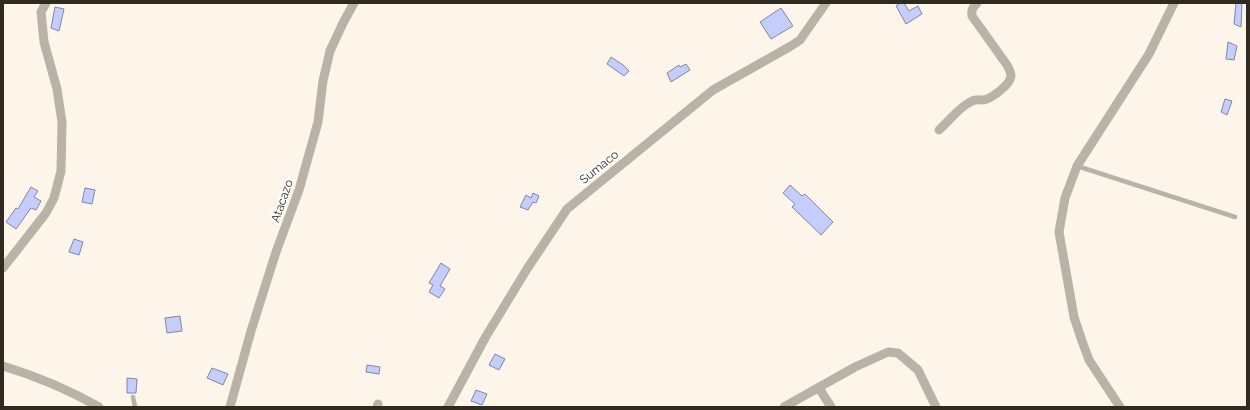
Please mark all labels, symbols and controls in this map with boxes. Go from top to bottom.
street label: Sumaco [577,147,621,187]
street label: Atacazo [268,178,296,224]

